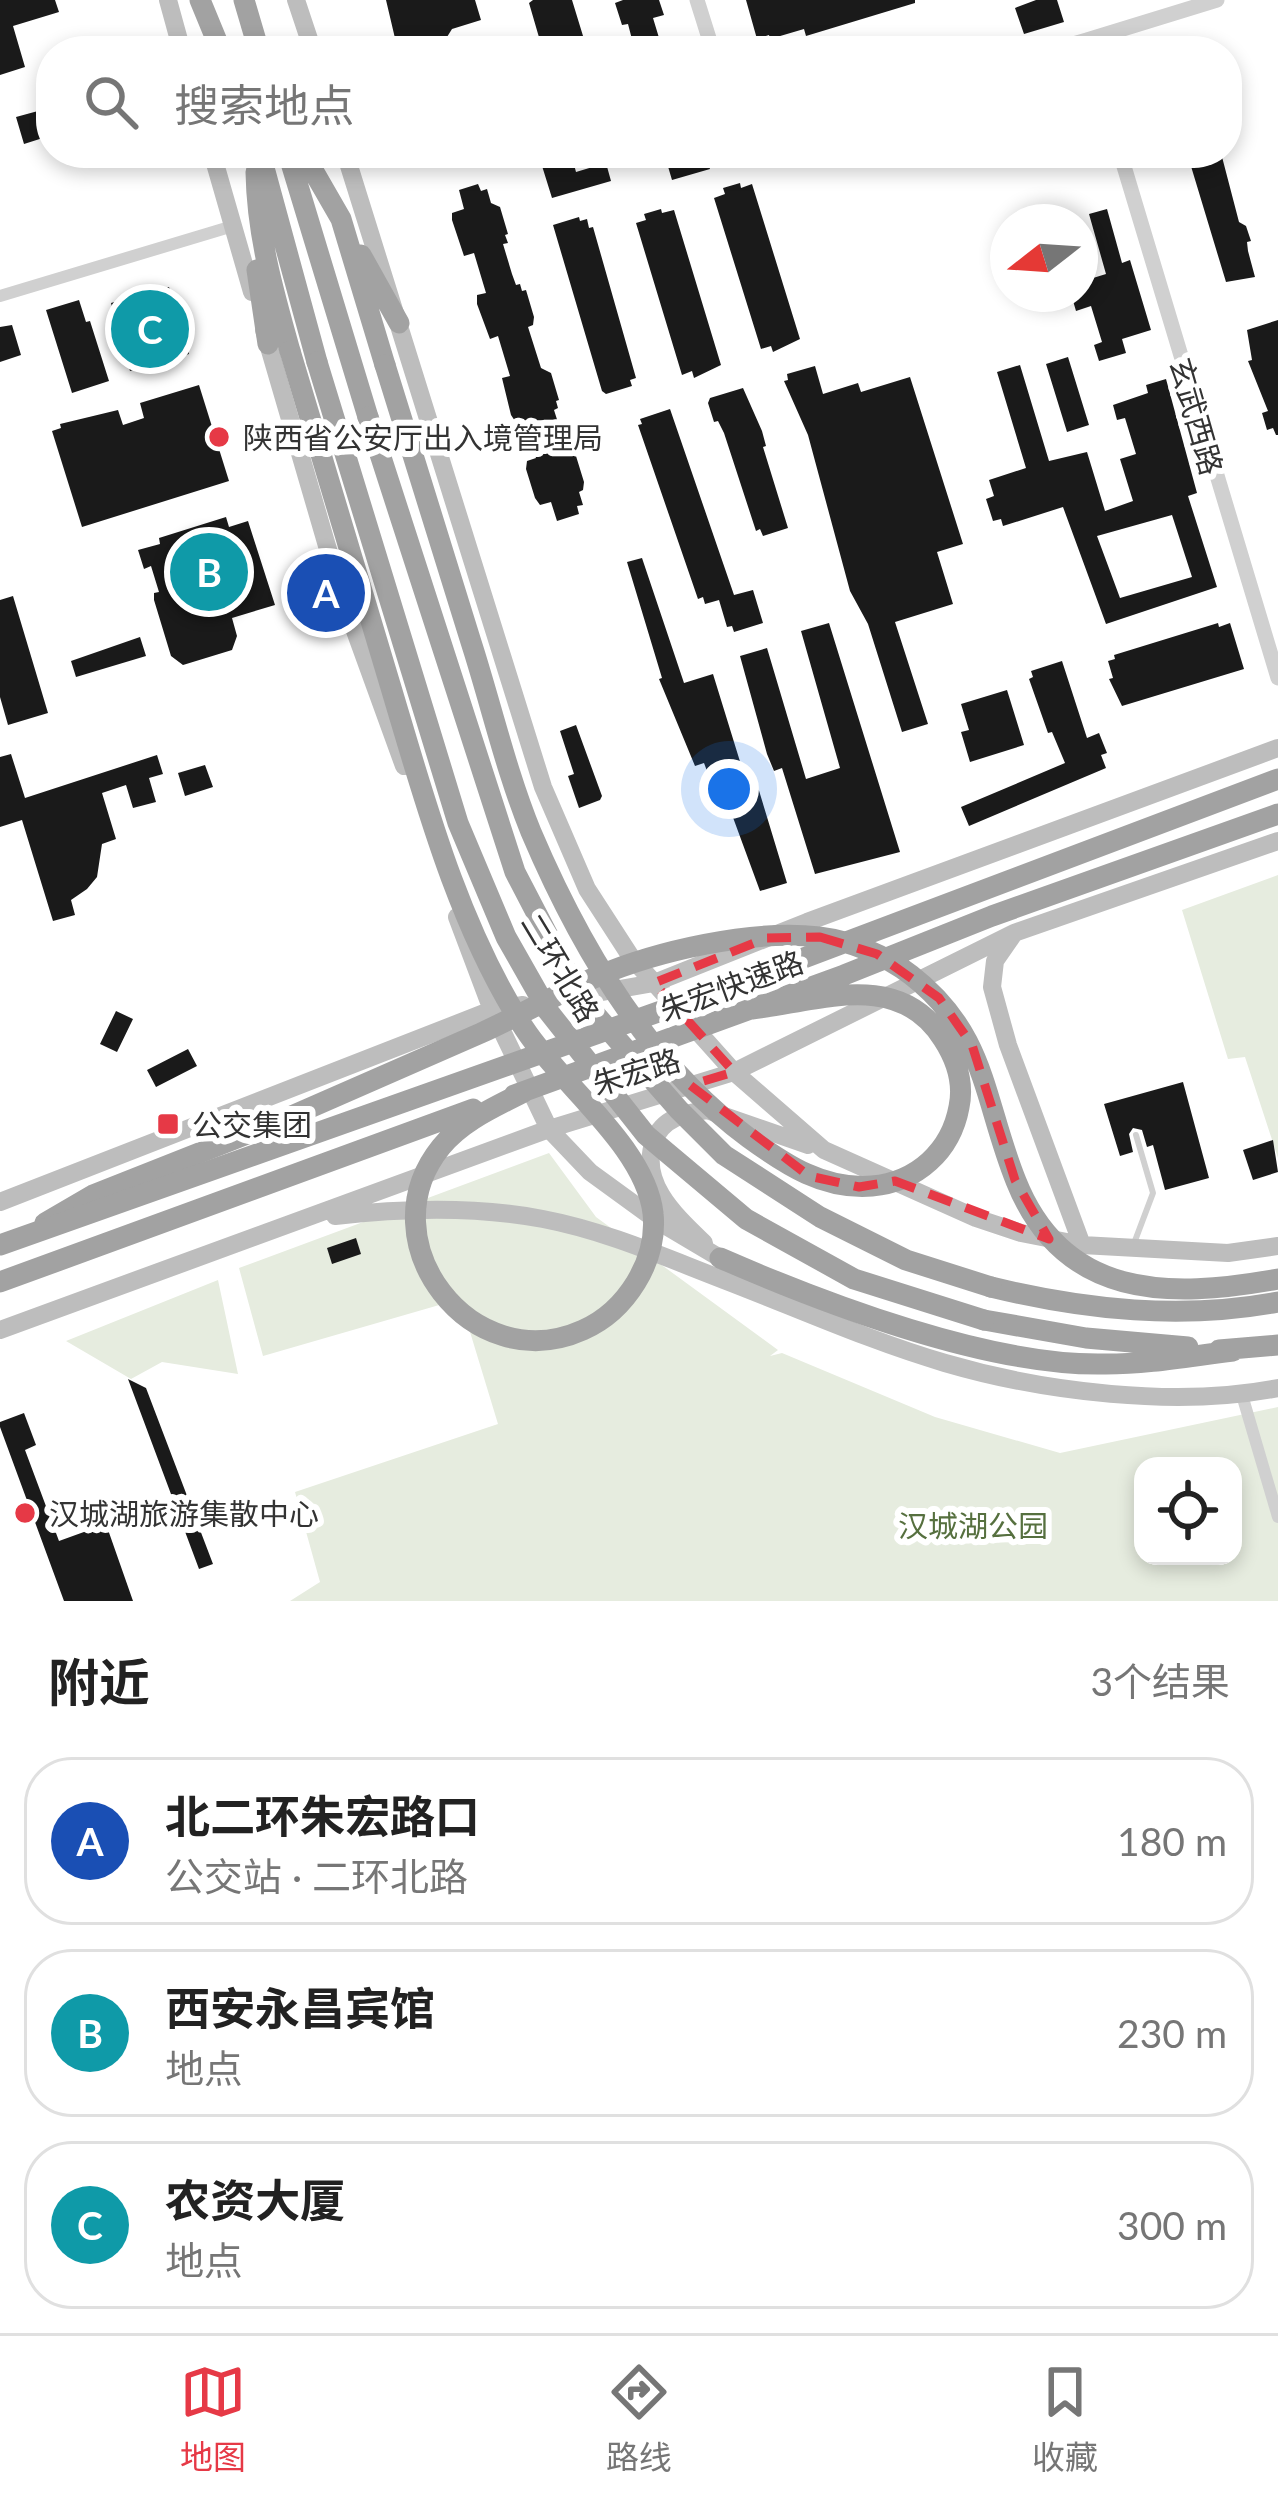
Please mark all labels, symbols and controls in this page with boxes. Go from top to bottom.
search box [36,36,1242,168]
icon: search [78,69,144,135]
text: 搜索地点 [174,78,354,132]
north arrow [990,204,1098,312]
pin: C [111,284,189,374]
street label: 玄武西路 [1163,353,1231,479]
place label: 陕西省公安厅出入境管理局 [243,419,603,455]
marker: 陕西省公安厅出入境管理局 [206,424,232,450]
pin: B [170,527,248,617]
pin: A [287,548,365,638]
your location [699,759,759,819]
street label: 二环北路 [515,906,607,1028]
street label: 朱宏快速路 [654,942,808,1028]
street label: 朱宏路 [588,1041,684,1101]
place label: 公交集团 [192,1106,312,1142]
marker: 公交集团 [155,1111,181,1137]
map controls [1134,1457,1242,1565]
button: locate [1134,1457,1242,1565]
place label: 汉城湖旅游集散中心 [49,1495,319,1531]
marker: 汉城湖旅游集散中心 [12,1500,38,1526]
park label: 汉城湖公园 [898,1507,1048,1543]
text: 附近 [48,1651,150,1712]
text: 3个结果 [1090,1658,1230,1704]
text: 北二环朱宏路口 [165,1789,480,1843]
text: A [76,1818,104,1864]
text: 180 m [1117,1818,1227,1864]
text: 公交站 · 二环北路 [165,1853,468,1899]
text: 西安永昌宾馆 [165,1981,435,2035]
text: B [77,2010,103,2056]
text: 230 m [1117,2010,1227,2056]
text: 地点 [165,2045,243,2091]
text: 农资大厦 [165,2173,345,2227]
text: C [77,2202,103,2248]
text: 300 m [1117,2202,1227,2248]
text: 地点 [165,2237,243,2283]
tab: 地图 [180,2359,246,2479]
tab: 路线 [606,2359,672,2479]
tab: 收藏 [1032,2359,1098,2479]

